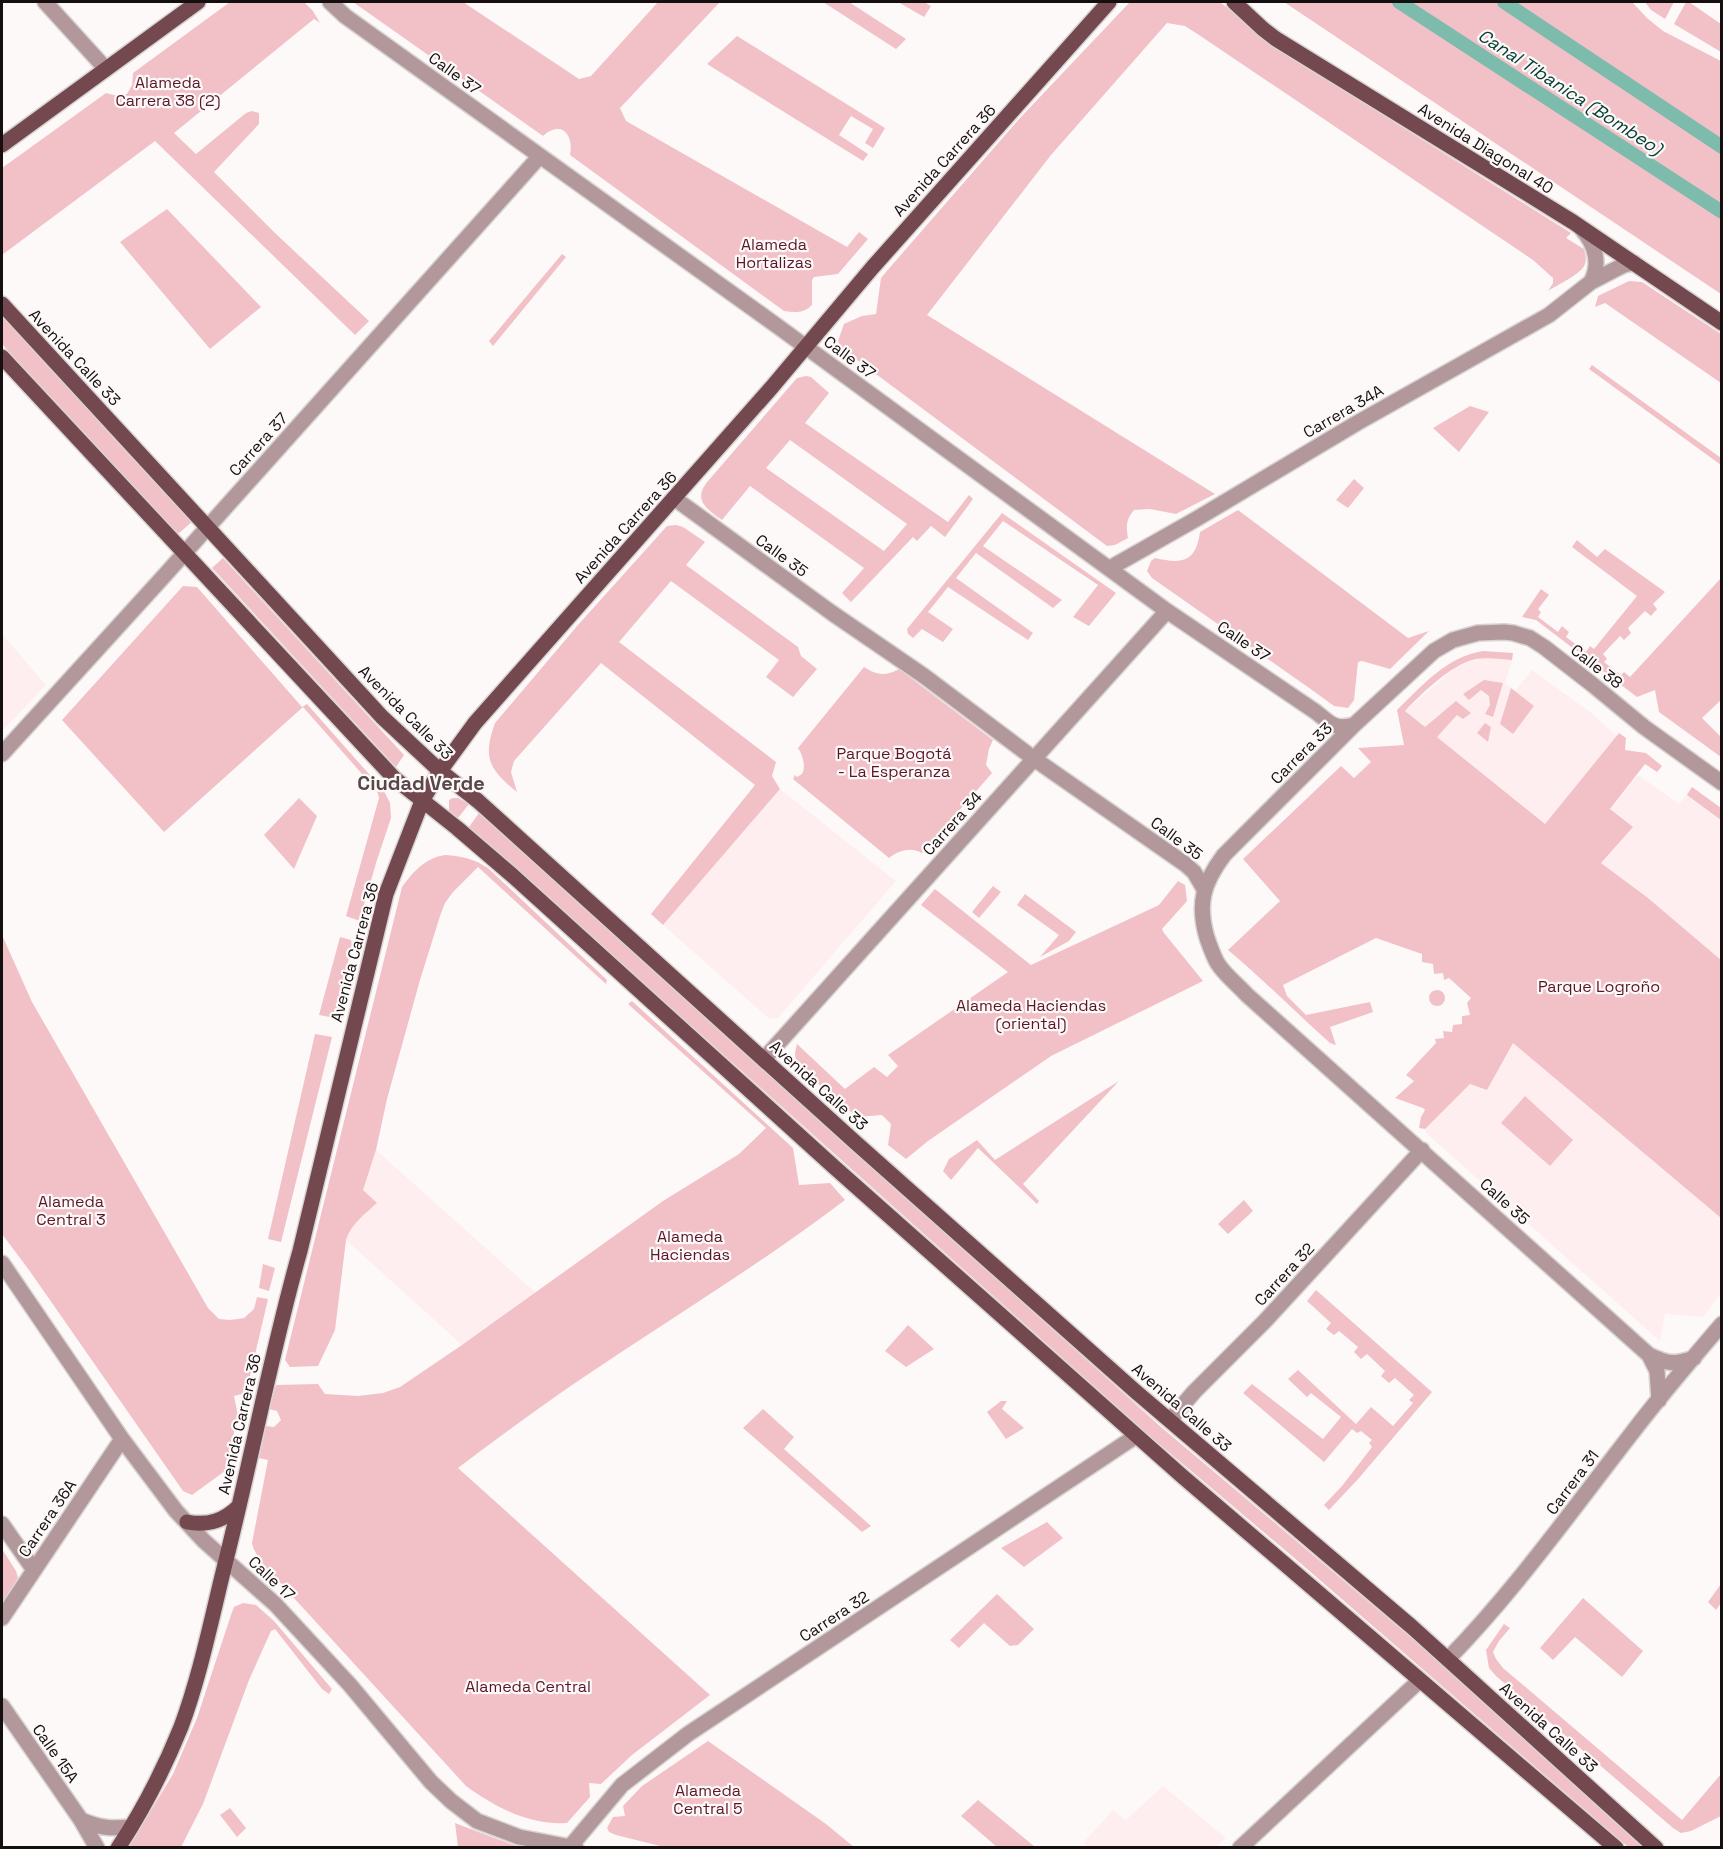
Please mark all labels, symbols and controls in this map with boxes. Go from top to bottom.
water label: Canal Tibanica (Bombeo) [1474,23,1669,161]
street label: Calle 37 [424,47,485,99]
park label: Alameda Carrera 38 (2) [115,72,221,111]
street label: Avenida Diagonal 40 [1414,98,1557,199]
street label: Avenida Carrera 36 [888,100,1000,221]
park label: Alameda Hortalizas [736,234,812,273]
street label: Avenida Calle 33 [24,304,125,410]
street label: Calle 37 [820,331,880,384]
street label: Carrera 34A [1299,380,1387,443]
street label: Carrera 37 [224,408,292,481]
street label: Avenida Carrera 36 [569,467,681,588]
street label: Calle 35 [751,529,812,582]
street label: Calle 37 [1213,616,1274,667]
street label: Calle 38 [1566,639,1627,693]
street label: Avenida Calle 33 [354,661,457,764]
street label: Carrera 33 [1266,718,1337,789]
park label: Parque Bogotá - La Esperanza [837,743,951,782]
district label: Ciudad Verde [357,770,485,796]
street label: Carrera 34 [918,787,987,860]
street label: Calle 35 [1146,812,1207,865]
street label: Avenida Carrera 36 [326,880,383,1024]
park label: Parque Logroño [1538,976,1660,997]
park label: Alameda Haciendas (oriental) [956,995,1106,1034]
street label: Avenida Calle 33 [765,1036,872,1135]
street label: Calle 35 [1475,1173,1534,1229]
park label: Alameda Central 3 [36,1191,106,1230]
park label: Alameda Haciendas [650,1226,730,1265]
street label: Carrera 32 [1250,1238,1319,1310]
street label: Avenida Carrera 36 [213,1352,266,1497]
street label: Avenida Calle 33 [1128,1358,1236,1456]
street label: Carrera 31 [1541,1446,1604,1519]
street label: Carrera 36A [14,1475,81,1561]
street label: Calle 17 [244,1551,300,1605]
street label: Carrera 32 [795,1586,873,1647]
park label: Alameda Central [465,1676,591,1697]
street label: Avenida Calle 33 [1495,1678,1602,1777]
street label: Calle 15A [28,1720,83,1787]
park label: Alameda Central 5 [673,1780,743,1819]

